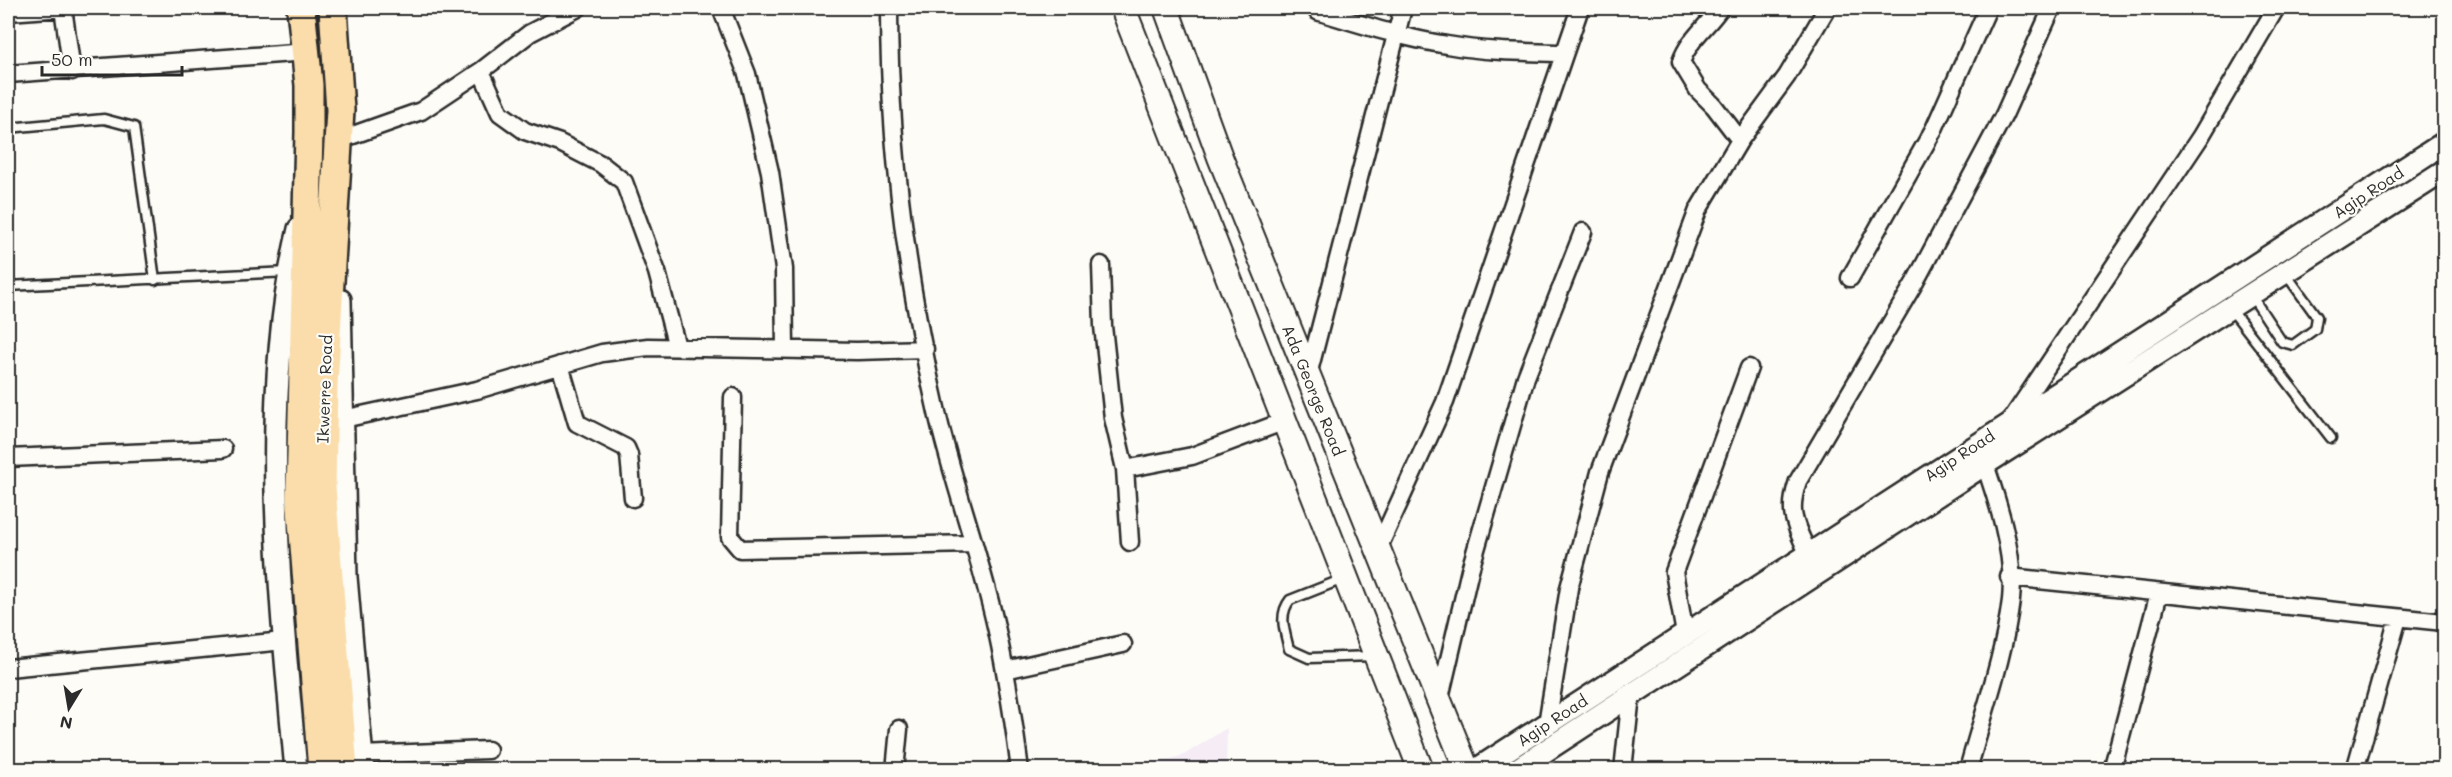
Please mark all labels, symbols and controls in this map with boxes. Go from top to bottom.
scale bar [42,39,182,77]
text: 50 m [51,47,93,71]
street label: Agip Road [2329,161,2407,223]
street label: Ada George Road [1278,321,1350,459]
street label: Ikwerre Road [312,334,336,444]
street label: Agip Road [1920,424,1998,486]
north arrow [39,678,99,738]
street label: Agip Road [1513,689,1591,751]
text: N [58,712,74,735]

